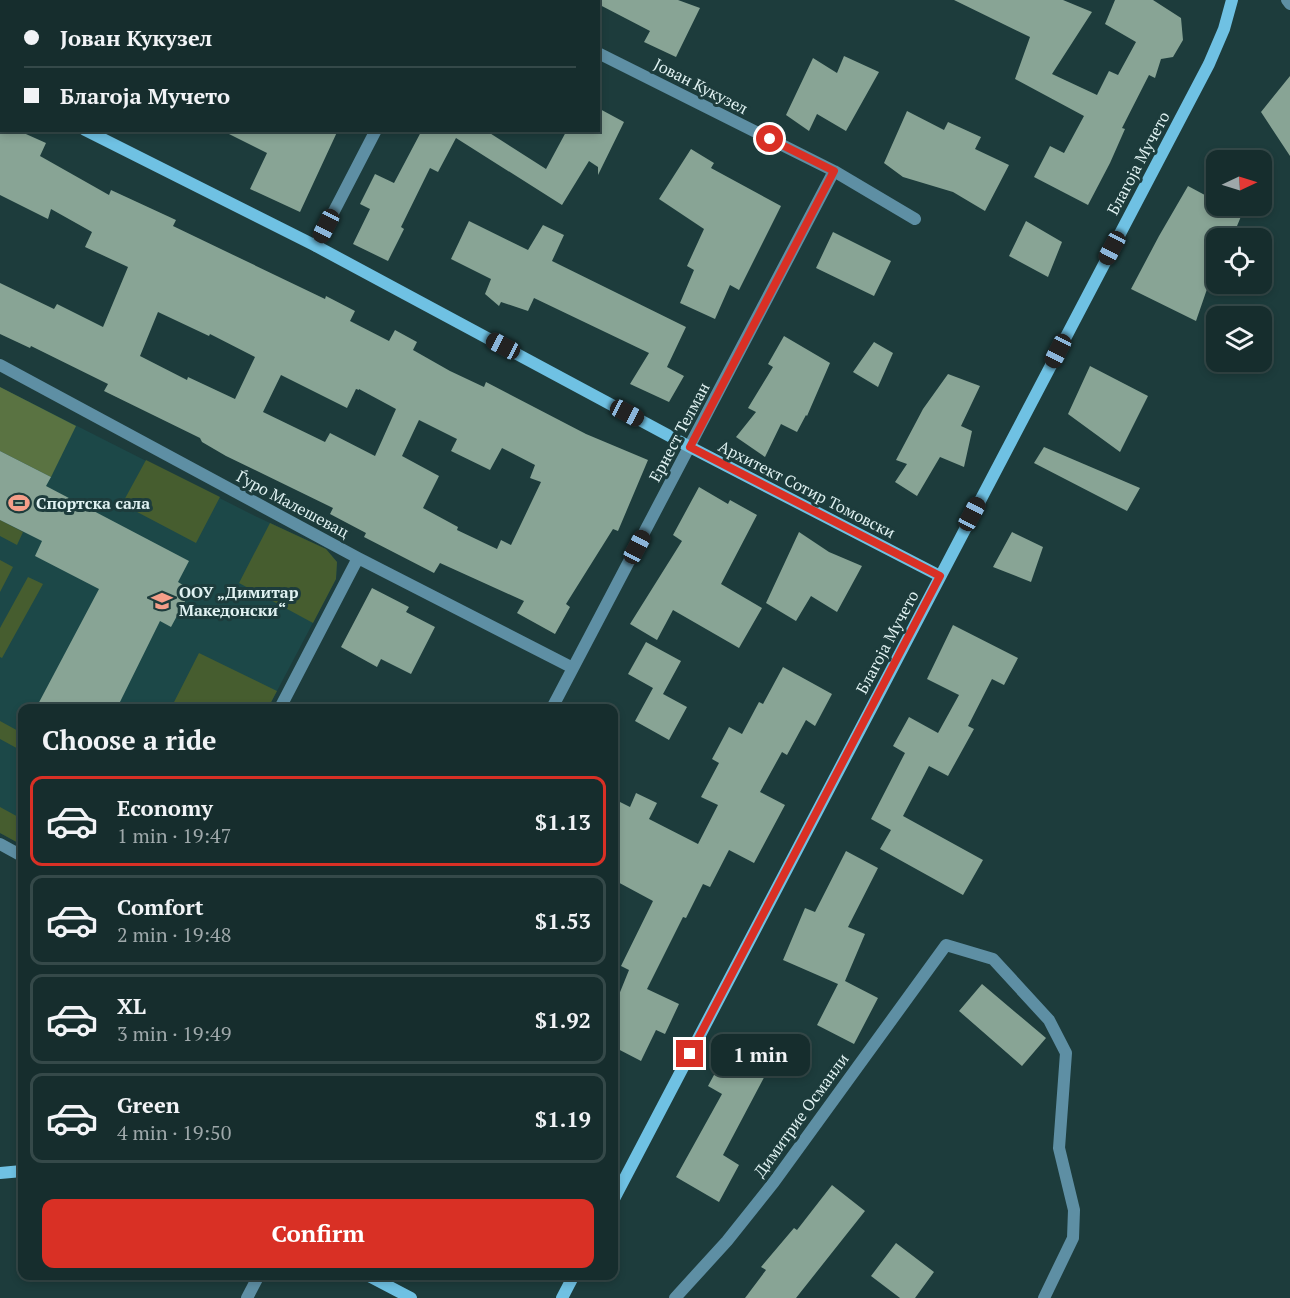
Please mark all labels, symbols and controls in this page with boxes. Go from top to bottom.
text: Јован Кукузел [60,23,212,52]
street label: Јован Кукузел [650,53,752,119]
text: Благоја Мучето [60,81,230,110]
street label: Благоја Мучето [1101,107,1175,219]
route start [756,125,783,152]
north arrow [1206,150,1272,216]
map controls [1206,150,1272,372]
car [310,206,342,246]
car [1096,228,1128,268]
button: locate [1206,228,1272,294]
button: layers [1206,306,1272,372]
car [483,330,523,362]
car [1042,331,1074,371]
street label: Ернест Телман [644,378,715,486]
car [607,397,647,429]
street label: Архитект Сотир Томовски [715,435,899,543]
street label: Ѓуро Малешевац [233,465,353,543]
sports icon: Спортска сала [7,491,31,515]
place label: Спортска сала [36,492,150,514]
car [956,494,988,534]
car [621,527,653,567]
place label: ООУ „Димитар Македонски“ [179,581,299,621]
street label: Благоја Мучето [850,586,924,698]
school or university icon: ООУ „Димитар Македонски“ [150,589,174,613]
text: Choose a ride [42,722,217,758]
text: Economy [117,793,213,822]
icon: car [45,794,99,848]
text: $1.13 [535,807,591,836]
text: 1 min · 19:47 [117,822,231,849]
text: Comfort [117,892,203,921]
icon: car [45,893,99,947]
text: $1.53 [535,906,591,935]
text: 2 min · 19:48 [117,921,231,948]
text: XL [117,991,146,1020]
icon: car [45,992,99,1046]
text: $1.92 [535,1005,591,1034]
text: 3 min · 19:49 [117,1020,231,1047]
callout: 1 min [711,1033,810,1075]
route end [676,1040,703,1067]
text: 1 min [733,1041,788,1068]
street label: Димитрие Османли [748,1048,854,1181]
text: Green [117,1090,180,1119]
icon: car [45,1091,99,1145]
text: $1.19 [535,1104,591,1133]
text: 4 min · 19:50 [117,1119,231,1146]
button: Confirm [42,1199,594,1268]

